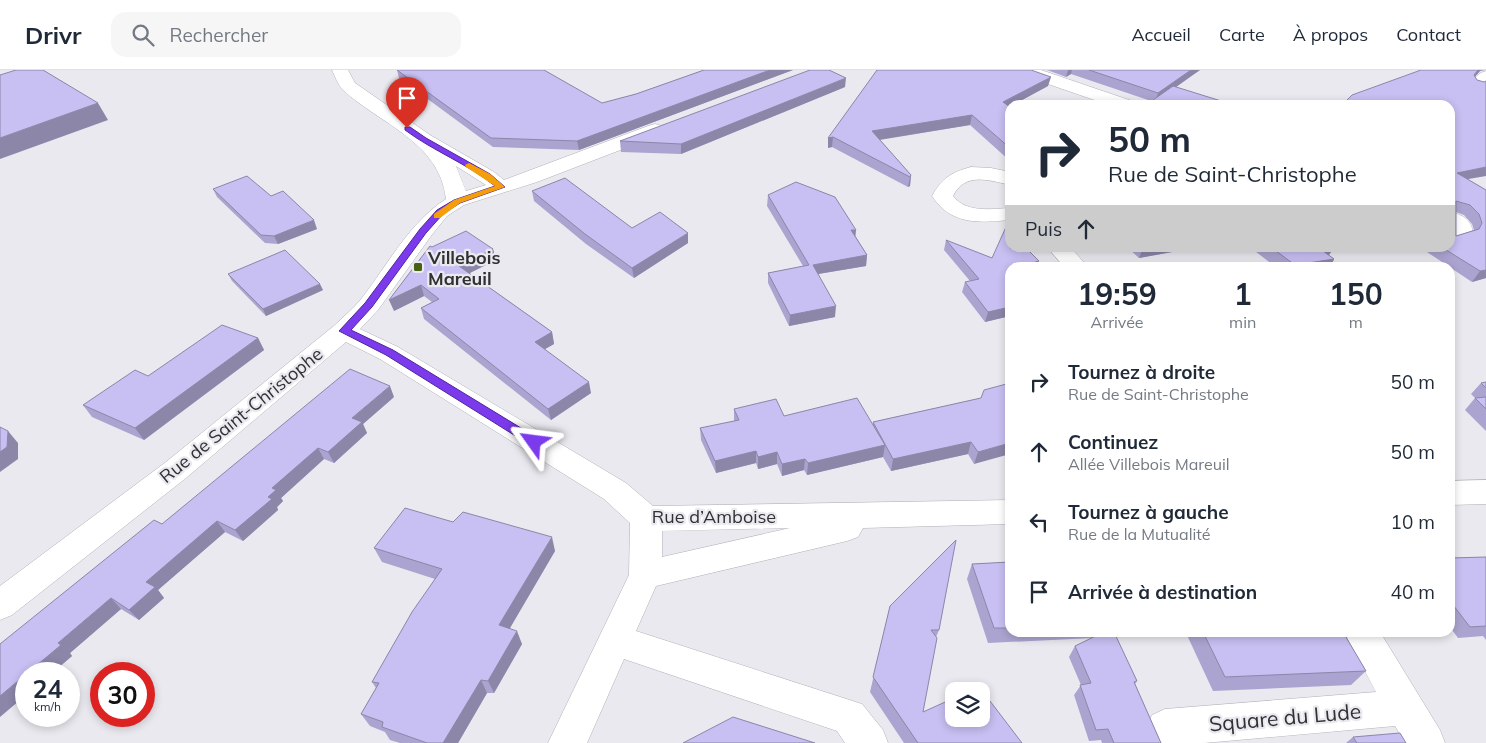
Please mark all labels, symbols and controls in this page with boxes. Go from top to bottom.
search box [111,12,461,57]
text: Drivr [25,20,81,50]
icon: search [129,21,157,49]
text: Rechercher [169,23,268,47]
text: Accueil [1131,23,1191,46]
text: Carte [1219,23,1265,46]
text: À propos [1293,23,1368,46]
text: Contact [1396,23,1461,46]
pin [386,77,428,128]
icon: arrive [393,84,421,112]
text: 50 m [1108,117,1191,161]
icon: right [1025,120,1090,185]
text: Rue de Saint-Christophe [1108,160,1357,188]
icon: ahead [1072,215,1100,243]
text: Puis [1025,217,1062,241]
place label: Villebois Mareuil [427,246,500,290]
marker: Villebois Mareuil [412,261,424,273]
text: 19:59 [1077,275,1157,313]
text: 1 [1234,275,1252,313]
text: 150 [1329,275,1383,313]
text: Arrivée [1091,312,1144,332]
text: min [1229,312,1256,332]
text: m [1349,312,1363,332]
street label: Rue de Saint-Christophe [155,342,327,488]
text: Tournez à droite [1068,360,1215,384]
icon: right [1025,368,1053,396]
text: 50 m [1391,370,1435,394]
text: Rue de Saint-Christophe [1068,384,1249,404]
position arrow [507,415,559,467]
text: Continuez [1068,430,1158,454]
icon: ahead [1025,438,1053,466]
text: 50 m [1391,440,1435,464]
text: Allée Villebois Mareuil [1068,454,1230,474]
text: Tournez à gauche [1068,500,1229,524]
street label: Rue d’Amboise [652,505,776,528]
icon: left [1025,508,1053,536]
text: 10 m [1391,510,1435,534]
text: Rue de la Mutualité [1068,524,1210,544]
icon: arrive [1025,578,1053,606]
text: Arrivée à destination [1068,580,1257,604]
text: 40 m [1391,580,1435,604]
speed limit sign: 30 [90,662,155,727]
text: 24 [32,673,63,704]
map controls [945,682,990,727]
button: layers [945,682,990,727]
street label: Square du Lude [1208,697,1362,737]
text: km/h [34,699,61,714]

